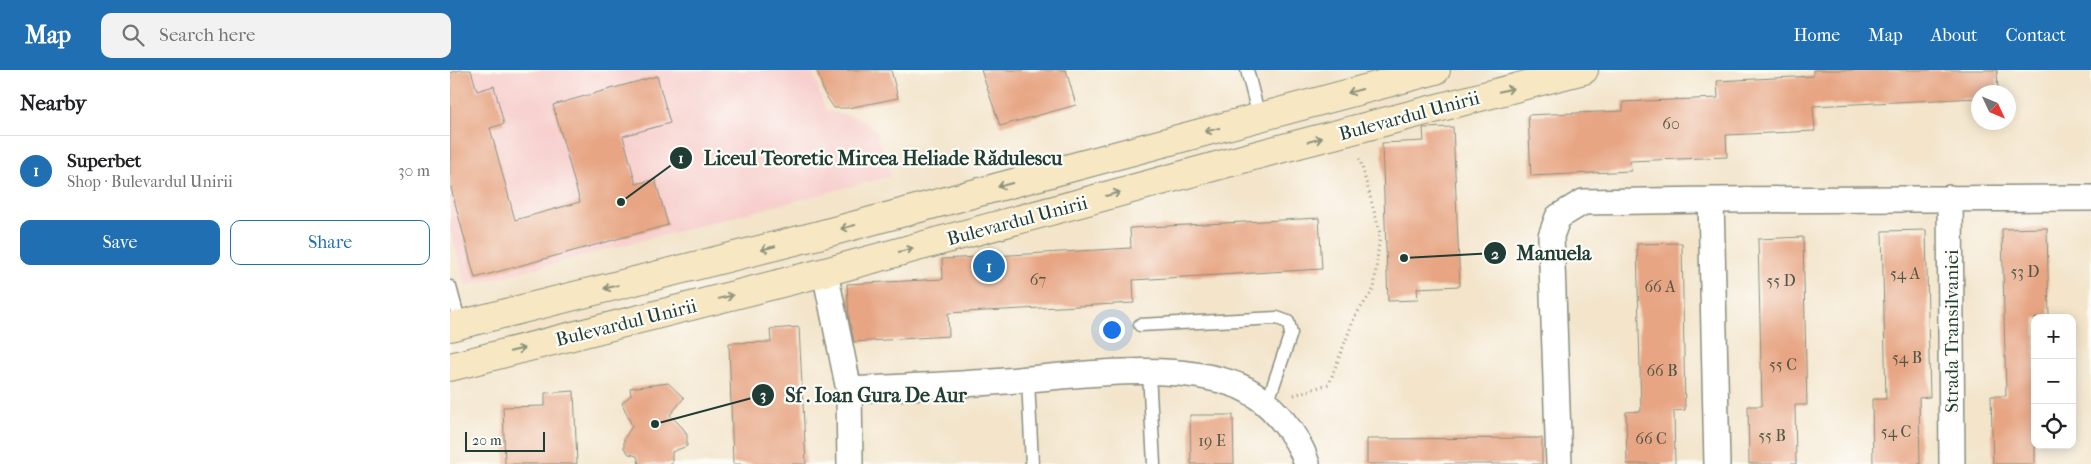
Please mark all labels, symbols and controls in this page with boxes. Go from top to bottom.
search box [101,13,451,58]
text: Map [25,21,71,49]
icon: search [119,21,147,49]
text: Search here [159,24,255,46]
text: Home [1793,25,1840,46]
text: Map [1868,25,1903,46]
text: About [1931,25,1977,46]
text: Contact [2005,25,2066,46]
one-way arrow [1498,85,1514,94]
north arrow [1971,85,2016,130]
street label: Bulevardul Unirii [1337,87,1482,145]
one-way arrow [1348,87,1364,97]
text: Nearby [20,91,86,115]
house number: 60 [1662,114,1680,133]
one-way arrow [1205,125,1221,135]
one-way arrow [1307,134,1323,144]
callout: Liceul Teoretic Mircea Heliade Rădulescu [669,141,1073,176]
text: Liceul Teoretic Mircea Heliade Rădulescu [704,147,1063,170]
text: 1 [678,149,684,167]
text: Superbet [67,150,141,172]
text: 1 [33,161,39,180]
text: 30 m [398,161,430,180]
text: Shop · Bulevardul Unirii [67,172,233,191]
one-way arrow [997,181,1013,191]
one-way arrow [1105,189,1121,198]
street label: Bulevardul Unirii [945,192,1090,250]
button: Save [20,220,220,265]
button: Share [230,220,430,265]
one-way arrow [840,223,856,232]
callout: Manuela [1482,236,1602,271]
text: Manuela [1516,242,1592,265]
one-way arrow [761,243,777,253]
one-way arrow [897,245,913,255]
text: 2 [1491,245,1499,263]
pin: 1 [973,247,1005,285]
street label: Strada Transilvaniei [1941,249,1963,413]
house number: 53 D [2010,262,2040,281]
house number: 54 A [1890,264,1921,283]
house number: 67 [1030,270,1046,289]
house number: 55 D [1766,271,1796,290]
house number: 66 A [1644,277,1676,296]
one-way arrow [603,283,619,292]
one-way arrow [717,292,733,301]
street label: Bulevardul Unirii [553,295,699,351]
map controls [2031,314,2076,449]
button: + [2031,314,2076,359]
your location [1099,317,1125,343]
one-way arrow [509,345,525,354]
house number: 54 B [1892,348,1922,367]
house number: 55 C [1769,355,1797,374]
button: − [2031,359,2076,404]
house number: 66 B [1646,361,1678,380]
callout: Sf . Ioan Gura De Aur [750,378,977,413]
text: Sf . Ioan Gura De Aur [785,384,967,407]
text: 3 [760,386,766,404]
button: locate [2031,404,2076,449]
house number: 54 C [1881,422,1911,441]
house number: 55 B [1758,426,1786,445]
scale bar [465,429,545,452]
house number: 66 C [1635,429,1667,448]
house number: 19 E [1198,431,1226,450]
text: 20 m [472,432,502,449]

